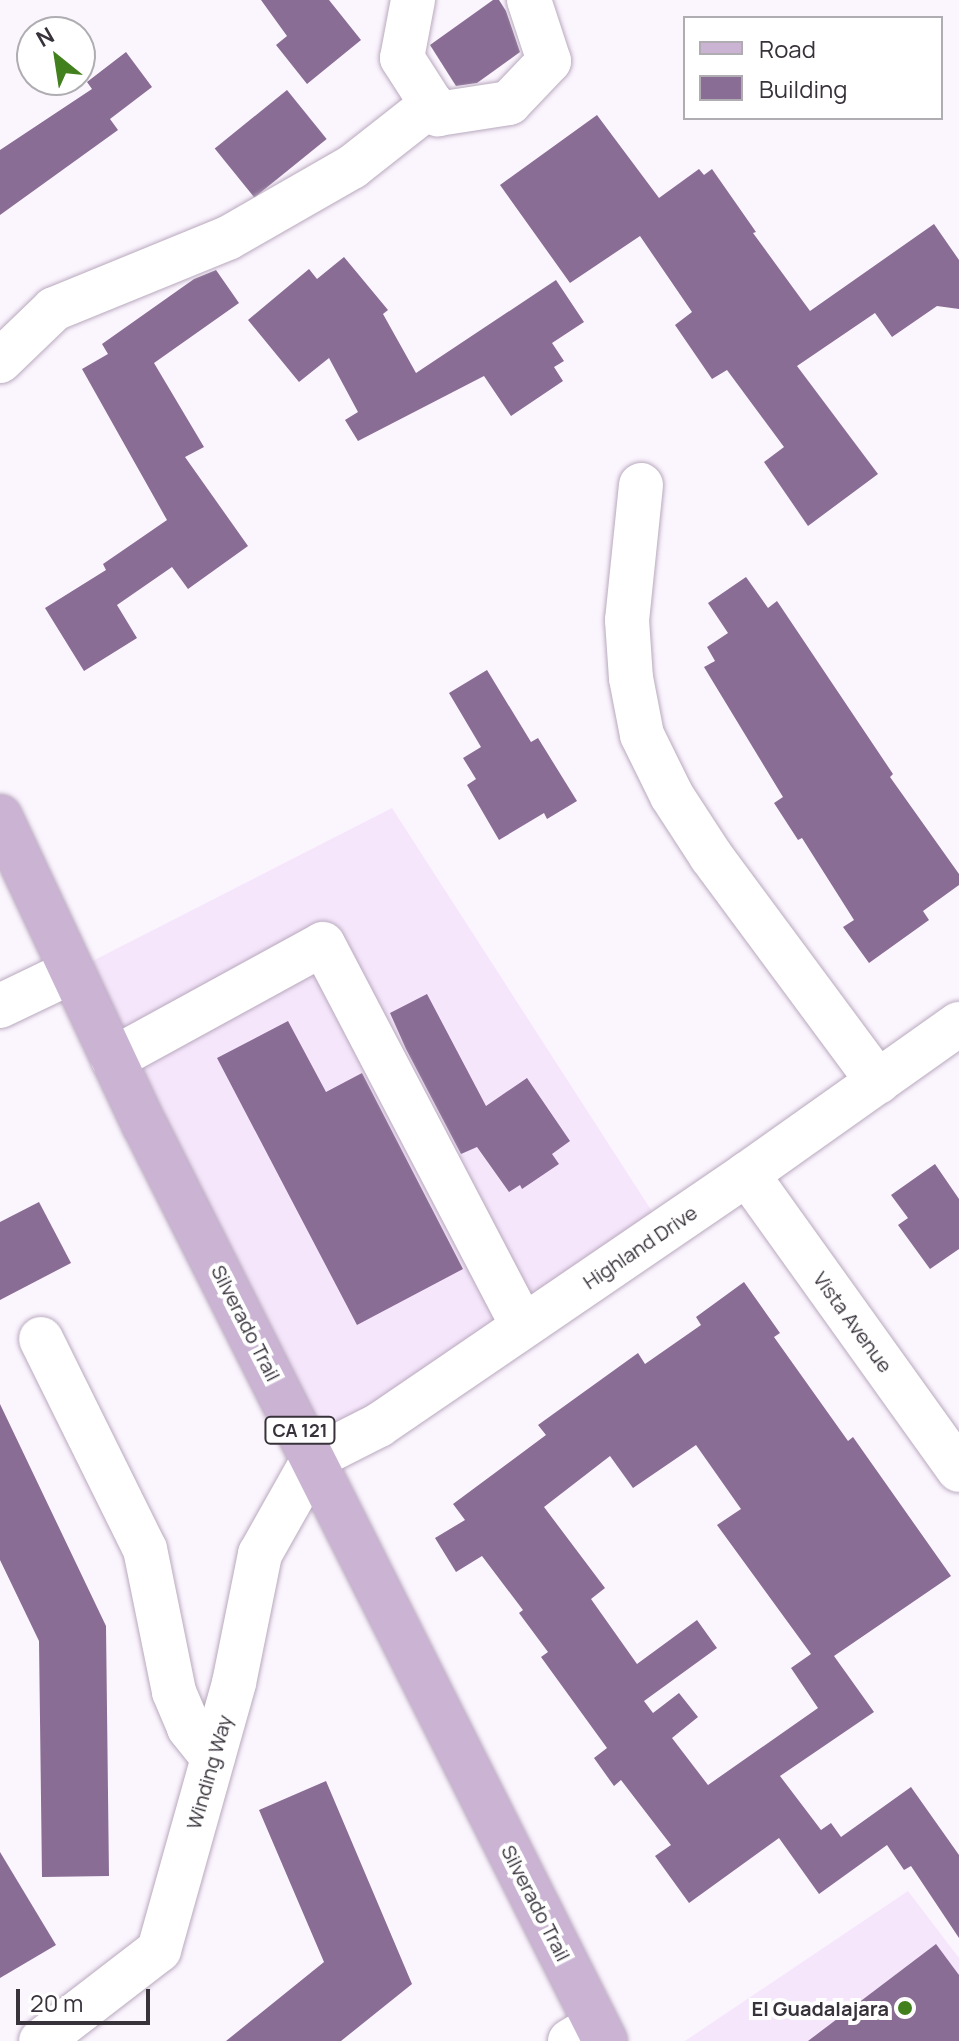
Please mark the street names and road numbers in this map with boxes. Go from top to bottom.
street label: Highland Drive [578,1200,702,1294]
street label: Silverado Trail [206,1261,286,1385]
street label: Vista Avenue [808,1267,898,1377]
road number: CA 121 [264,1416,336,1444]
street label: Winding Way [181,1712,237,1832]
street label: Silverado Trail [496,1841,576,1965]

